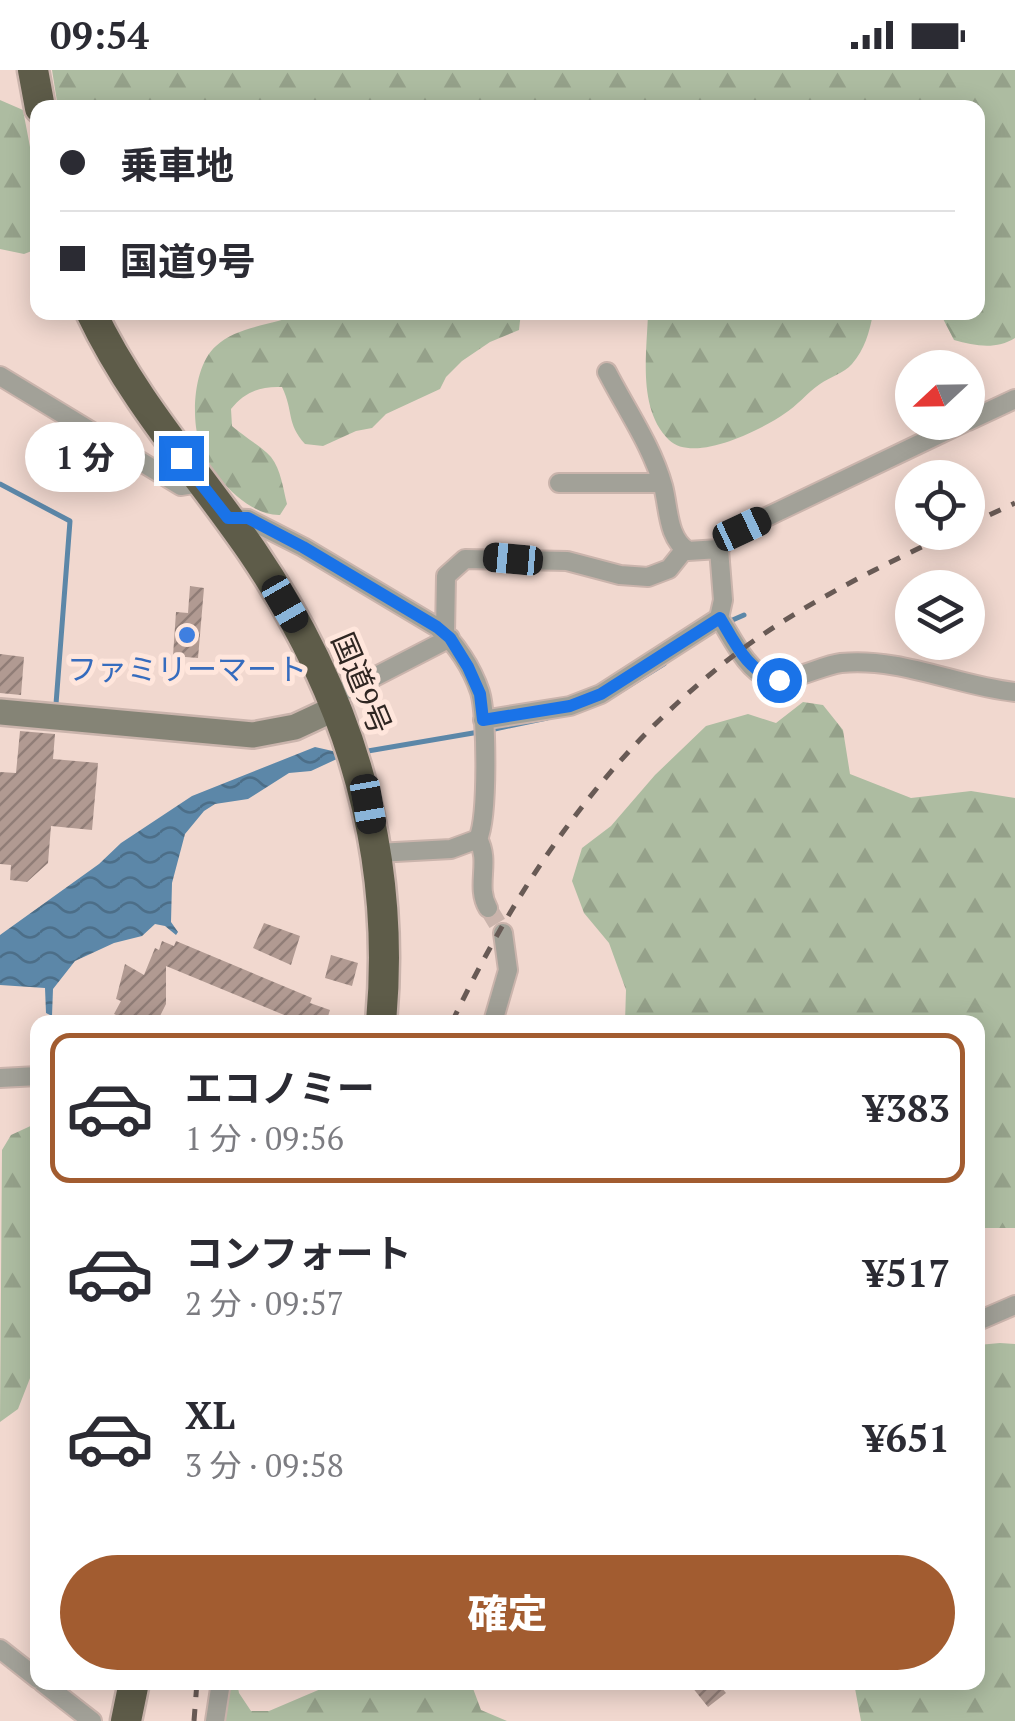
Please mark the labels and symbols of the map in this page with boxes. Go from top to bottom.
north arrow [895,350,985,440]
callout: 1 分 [26,423,146,493]
route end [159,436,204,481]
car [708,503,776,555]
car [482,541,544,577]
car [257,571,313,637]
marker: ファミリーマート [176,624,198,646]
street label: 国道9号 [323,626,401,740]
place label: ファミリーマート [67,649,307,689]
route start [757,658,802,703]
car [348,772,388,836]

